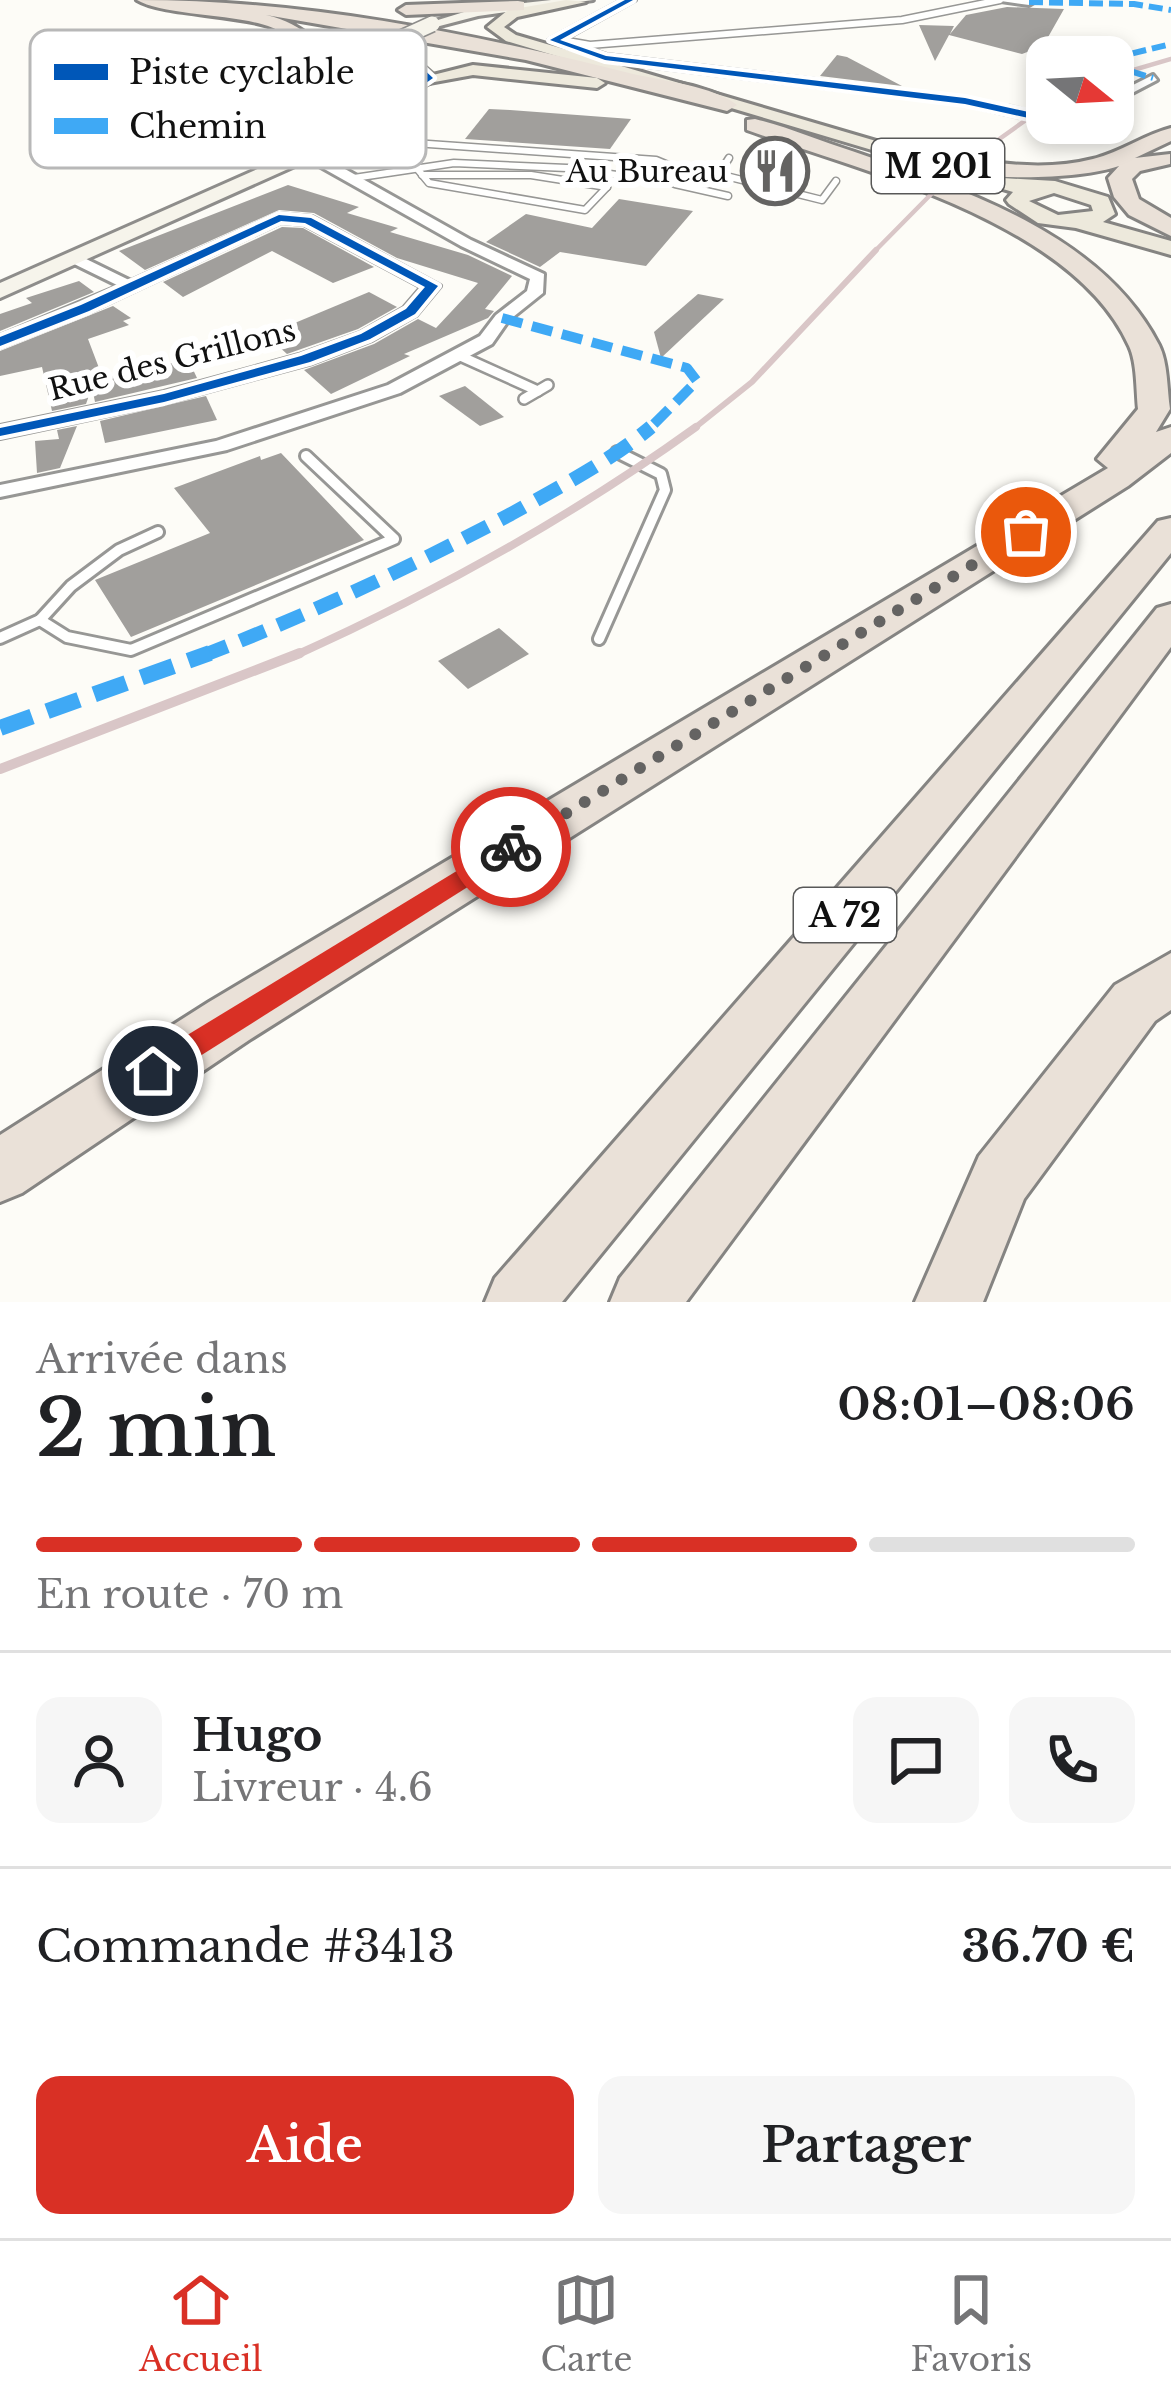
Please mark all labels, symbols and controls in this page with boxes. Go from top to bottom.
legend [30,30,426,168]
north arrow [1026,36,1134,144]
map controls [1026,36,1134,144]
text: Piste cyclable [129,52,355,93]
text: Chemin [129,106,266,147]
restaurant icon: Au Bureau [740,136,810,206]
road number: M 201 [872,139,1004,193]
place label: Au Bureau [565,153,728,190]
street label: Rue des Grillons [45,311,299,409]
pin [975,481,1077,583]
icon: bag [993,499,1059,565]
courier [451,787,571,907]
icon: bike [478,814,544,880]
road number: A 72 [794,888,896,942]
pin [102,1020,204,1122]
icon: home [120,1038,186,1104]
text: Arrivée dans [36,1335,288,1384]
text: 08:01–08:06 [837,1376,1135,1432]
text: 2 min [36,1380,276,1477]
text: En route · 70 m [36,1570,343,1619]
button: person [36,1697,162,1823]
button: chat [853,1697,979,1823]
button: phone [1009,1697,1135,1823]
text: Hugo [192,1707,322,1763]
text: Livreur · 4.6 [192,1763,433,1812]
text: Commande #3413 [36,1918,455,1974]
text: 36.70 € [961,1918,1135,1974]
button: Aide [36,2076,574,2214]
button: Partager [598,2076,1135,2214]
tab: Accueil [139,2267,262,2380]
tab: Carte [540,2267,632,2380]
tab: Favoris [910,2267,1032,2380]

